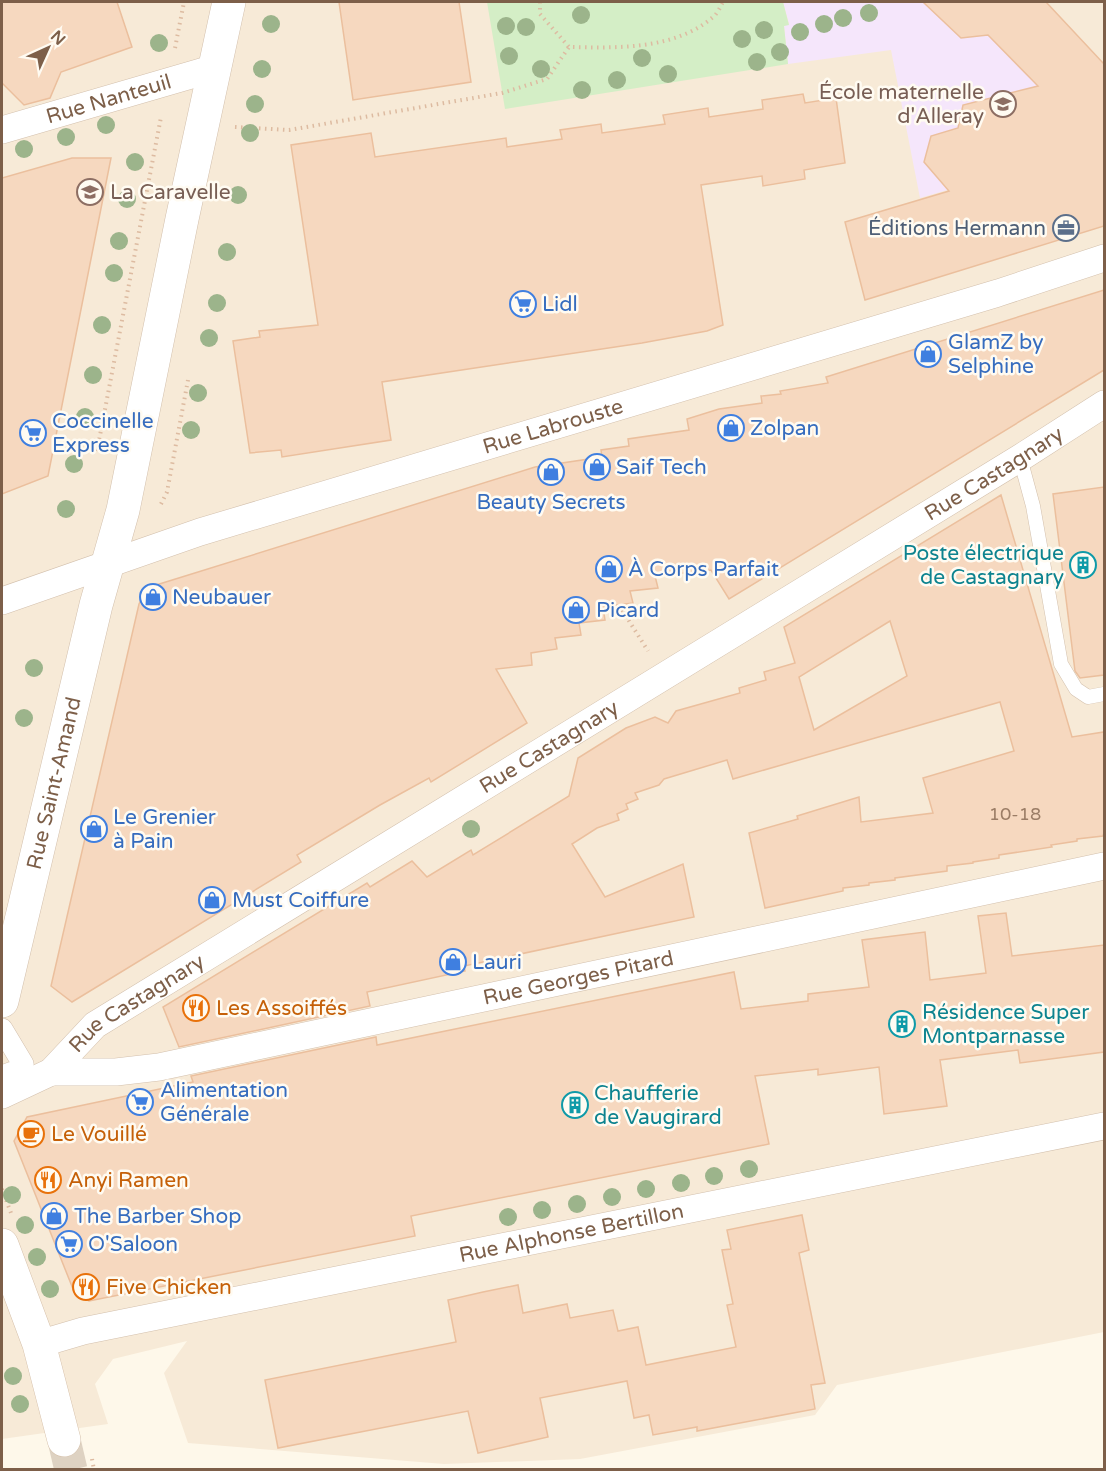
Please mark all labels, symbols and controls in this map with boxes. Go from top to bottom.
north arrow [18,18,78,78]
text: N [46,26,70,50]
street label: Rue Nanteuil [43,69,174,130]
place label: École maternelle d'Alleray [819,80,984,129]
school or university icon: École maternelle d'Alleray [988,89,1018,119]
school or university icon: La Caravelle [75,177,105,207]
place label: La Caravelle [110,180,231,205]
office icon: Éditions Hermann [1051,213,1081,243]
place label: Éditions Hermann [868,216,1046,241]
supermarket icon: Lidl [508,289,538,319]
place label: Lidl [542,292,578,317]
place label: GlamZ by Selphine [948,330,1043,379]
shop icon: GlamZ by Selphine [913,339,943,369]
street label: Rue Labrouste [480,394,626,460]
place label: Coccinelle Express [52,409,154,458]
shop icon: Zolpan [716,413,746,443]
place label: Zolpan [750,416,819,441]
supermarket icon: Coccinelle Express [18,418,48,448]
street label: Rue Castagnary [920,422,1068,526]
shop icon: Saif Tech [582,452,612,482]
place label: Saif Tech [616,455,707,480]
shop icon: Beauty Secrets [536,457,566,487]
place label: Beauty Secrets [476,490,626,515]
place label: Poste électrique de Castagnary [903,541,1064,590]
building icon: Poste électrique de Castagnary [1068,550,1098,580]
shop icon: À Corps Parfait [594,554,624,584]
place label: À Corps Parfait [628,557,779,582]
shop icon: Neubauer [138,582,168,612]
place label: Neubauer [172,585,271,610]
shop icon: Picard [561,595,591,625]
place label: Picard [596,598,659,623]
street label: Rue Saint-Amand [22,694,87,872]
street label: Rue Castagnary [475,695,623,799]
house number: 10-18 [989,803,1041,825]
place label: Le Grenier à Pain [113,805,216,854]
shop icon: Le Grenier à Pain [79,814,109,844]
shop icon: Must Coiffure [197,885,227,915]
place label: Must Coiffure [232,888,369,913]
street label: Rue Georges Pitard [481,946,676,1011]
shop icon: Lauri [438,947,468,977]
street label: Rue Castagnary [64,949,209,1058]
place label: Lauri [472,950,522,975]
restaurant icon: Les Assoiffés [181,993,211,1023]
place label: Les Assoiffés [216,996,347,1021]
place label: Résidence Super Montparnasse [922,1000,1089,1049]
building icon: Résidence Super Montparnasse [887,1009,917,1039]
place label: Alimentation Générale [160,1078,288,1127]
place label: Chaufferie de Vaugirard [594,1081,722,1130]
supermarket icon: Alimentation Générale [125,1087,155,1117]
building icon: Chaufferie de Vaugirard [560,1090,590,1120]
cafe icon: Le Vouillé [16,1119,46,1149]
place label: Le Vouillé [51,1122,147,1147]
restaurant icon: Anyi Ramen [33,1165,63,1195]
place label: Anyi Ramen [68,1168,189,1193]
street label: Rue Alphonse Bertillon [457,1199,686,1268]
shop icon: The Barber Shop [39,1201,69,1231]
place label: The Barber Shop [74,1204,241,1229]
supermarket icon: O'Saloon [54,1229,84,1259]
place label: O'Saloon [88,1232,178,1257]
restaurant icon: Five Chicken [71,1272,101,1302]
place label: Five Chicken [106,1275,232,1300]

